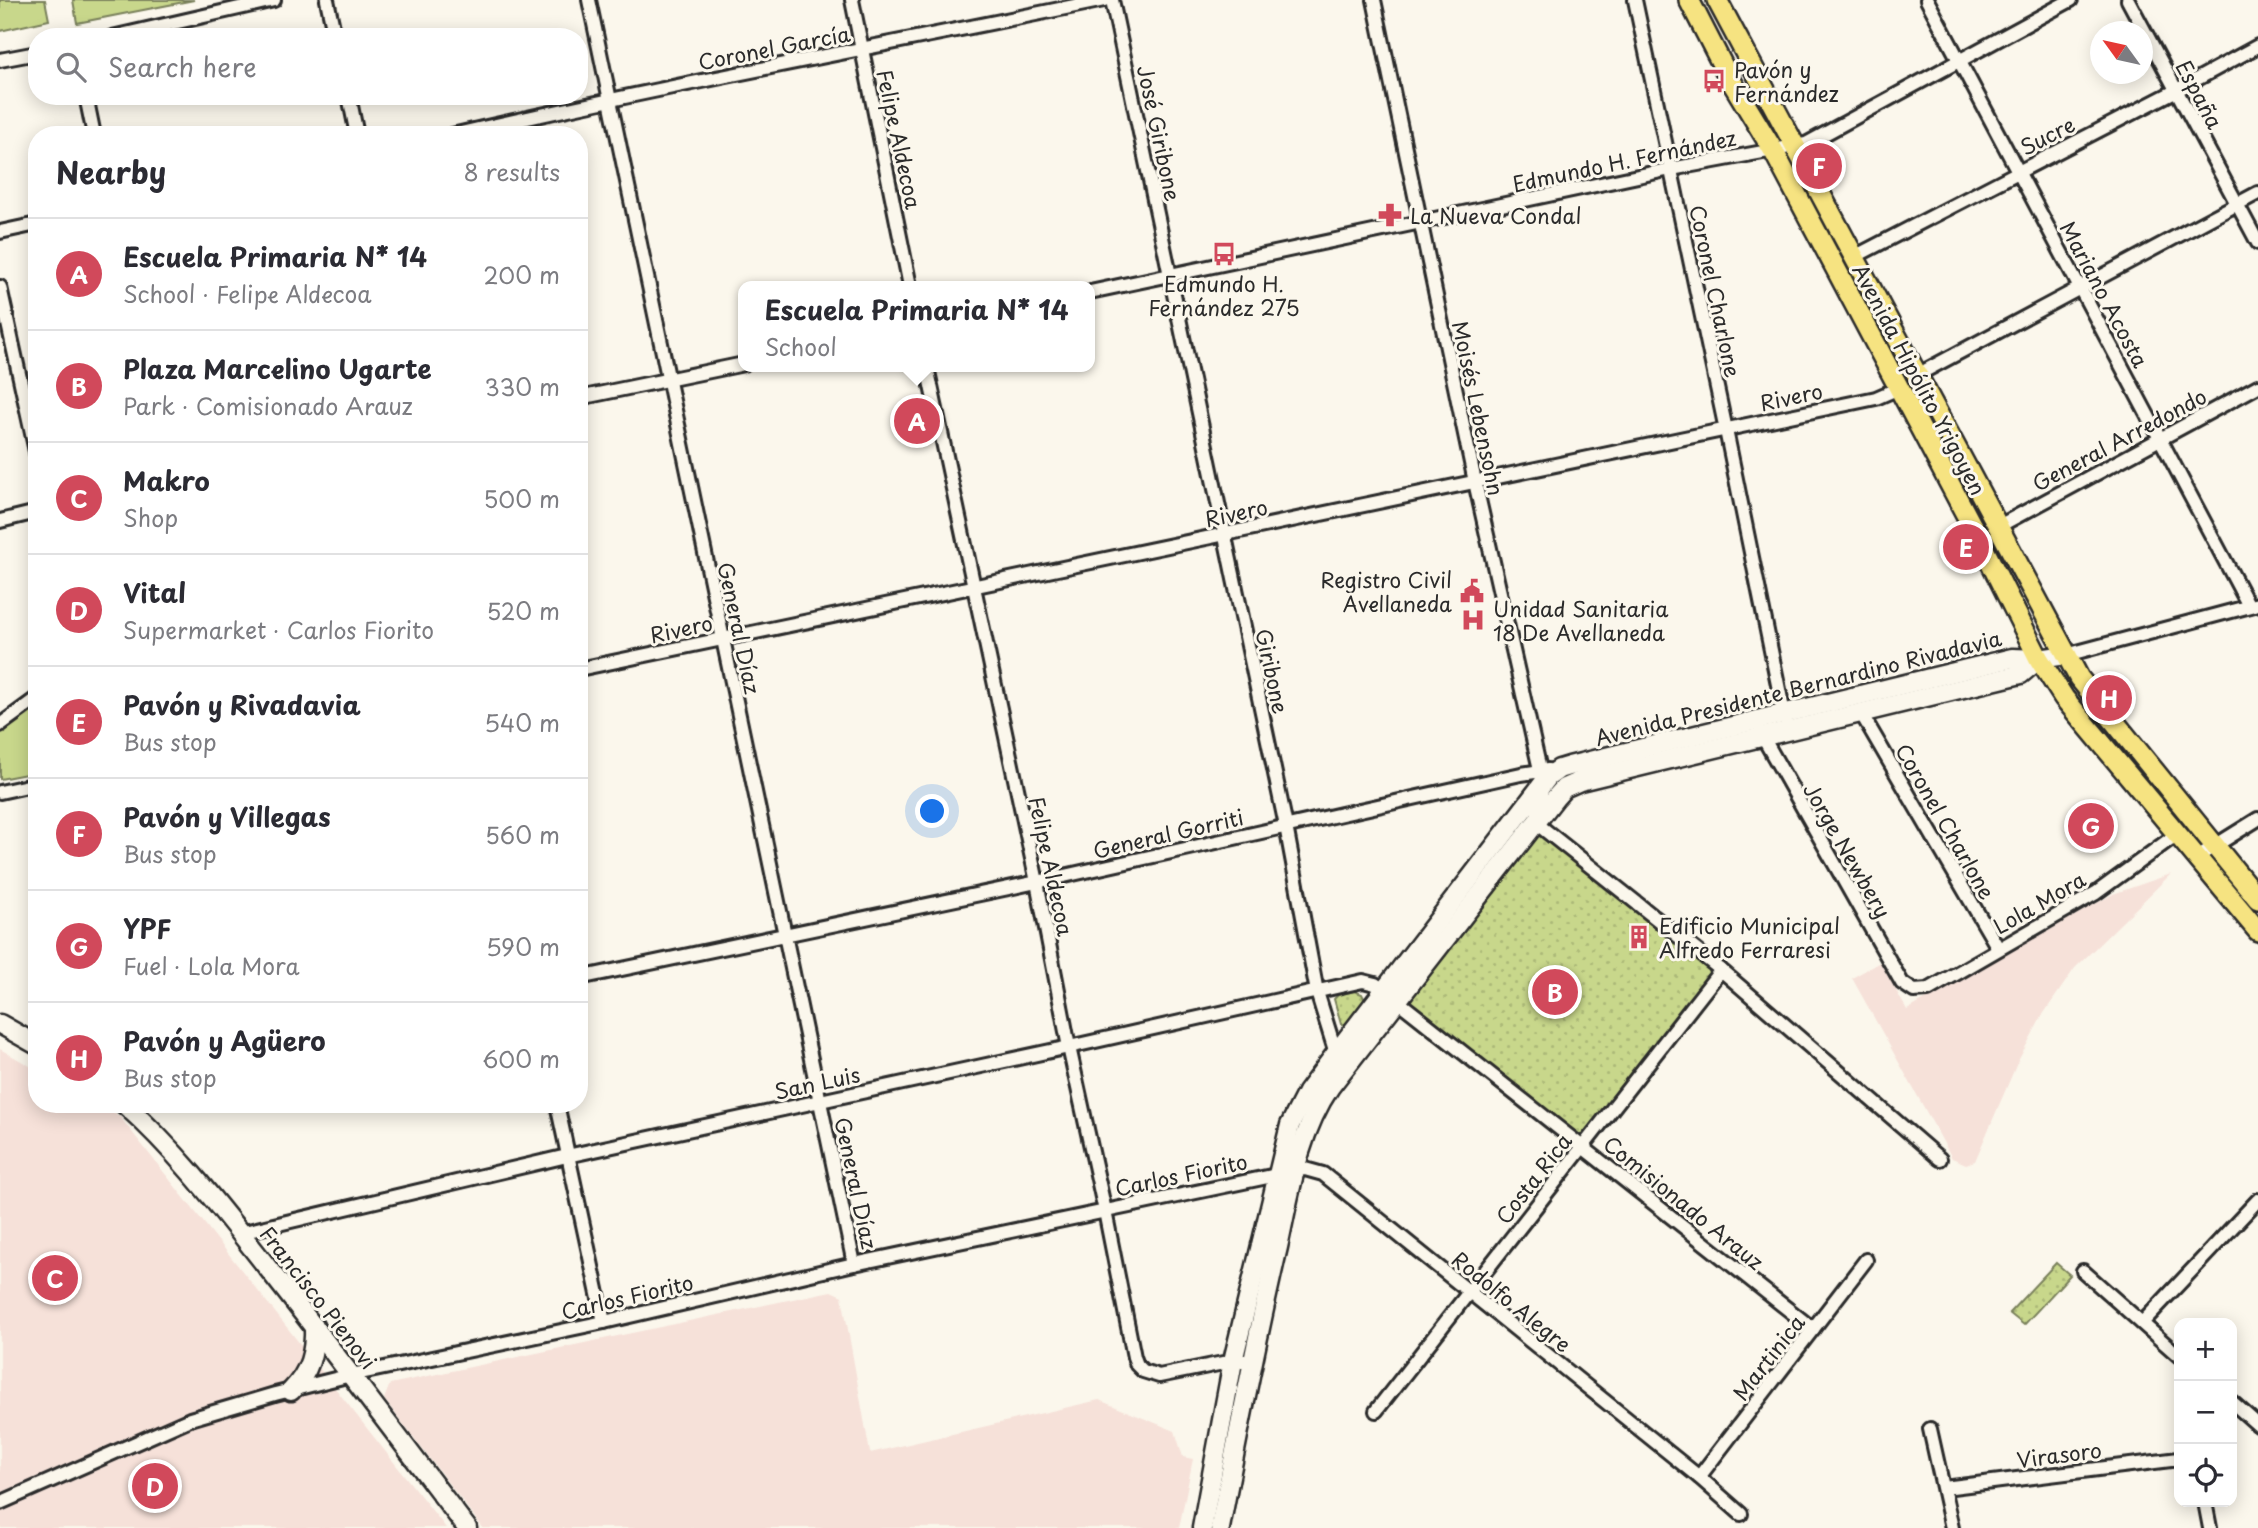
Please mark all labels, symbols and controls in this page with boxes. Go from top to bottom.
street label: Coronel García [695,17,853,77]
north arrow [2090,21,2153,84]
search box [28,28,588,105]
text: Search here [108,47,257,86]
icon: search [52,48,90,86]
place label: Pavón y Fernández [1734,53,1839,109]
street label: España [2169,54,2232,135]
street label: José Giribone [1130,62,1190,204]
street label: Felipe Aldecoa [870,66,930,212]
bus stop icon: Pavón y Fernández [1700,67,1728,95]
street label: Sucre [2014,108,2080,162]
street label: Edmundo H. Fernández [1509,121,1739,199]
pin: F [1796,140,1842,192]
text: Nearby [56,149,166,194]
text: 8 results [464,154,560,189]
place label: La Nueva Condal [1410,199,1581,231]
pharmacy icon: La Nueva Condal [1376,201,1404,229]
street label: Coronel Charlone [1682,202,1750,380]
street label: Mariano Acosta [2053,215,2157,373]
text: Escuela Primaria N* 14 [123,237,427,276]
bus stop icon: Edmundo H. Fernández 275 [1210,240,1238,268]
text: A [70,257,88,292]
text: 200 m [483,257,560,292]
street label: Avenida Hipólito Yrigoyen [1845,258,1995,500]
place label: Edmundo H. Fernández 275 [1148,267,1300,323]
text: School · Felipe Aldecoa [123,276,372,311]
popup [738,281,1095,372]
text: Escuela Primaria N* 14 [764,290,1069,329]
street label: Moisés Lebensohn [1445,318,1513,498]
text: School [764,329,837,364]
text: Plaza Marcelino Ugarte [123,349,432,388]
text: B [71,369,87,404]
text: 330 m [484,369,560,404]
street label: Rivero [1757,374,1825,418]
street label: General Arredondo [2026,379,2212,499]
text: Park · Comisionado Arauz [123,388,413,423]
pin: A [894,395,940,447]
text: Makro [123,461,210,500]
text: C [70,481,88,516]
text: 500 m [483,481,560,516]
street label: Rivero [1202,490,1270,534]
text: Shop [123,500,178,535]
pin: E [1943,521,1989,573]
street label: General Díaz [710,559,770,697]
place label: Registro Civil Avellaneda [1321,563,1452,619]
text: Vital [123,573,186,612]
public building icon: Registro Civil Avellaneda [1458,577,1486,605]
place label: Unidad Sanitaria 18 De Avellaneda [1493,592,1669,648]
text: D [70,593,88,628]
text: 520 m [487,593,560,628]
street label: Rivero [647,606,715,650]
hospital icon: Unidad Sanitaria 18 De Avellaneda [1459,606,1487,634]
text: Supermarket · Carlos Fiorito [123,612,434,647]
street label: Avenida Presidente Bernardino Rivadavia [1591,621,2005,753]
street label: Giribone [1248,626,1298,716]
pin: H [2086,672,2132,724]
text: Pavón y Rivadavia [123,685,361,724]
text: E [72,705,86,740]
text: 540 m [484,705,560,740]
text: Bus stop [123,724,217,759]
street label: Coronel Charlone [1888,737,2004,905]
street label: Jorge Newbery [1796,776,1900,924]
street label: Felipe Aldecoa [1022,793,1082,939]
your location [915,794,949,828]
text: Pavón y Villegas [123,797,331,836]
street label: General Gorriti [1090,800,1246,866]
pin: G [2068,800,2114,852]
text: F [72,817,86,852]
text: 560 m [485,817,560,852]
text: Bus stop [123,836,217,871]
street label: Lola Mora [1987,863,2091,941]
text: YPF [123,909,171,948]
place label: Edificio Municipal Alfredo Ferraresi [1659,909,1840,965]
building icon: Edificio Municipal Alfredo Ferraresi [1625,923,1653,951]
text: G [70,929,88,964]
text: 590 m [486,929,560,964]
text: Fuel · Lola Mora [123,948,300,983]
pin: B [1532,966,1578,1018]
text: Pavón y Agüero [123,1021,326,1060]
text: H [70,1041,88,1076]
text: 600 m [482,1041,560,1076]
street label: San Luis [771,1057,863,1107]
text: Bus stop [123,1060,217,1095]
street label: General Díaz [827,1114,887,1252]
street label: Costa Rica [1487,1125,1579,1230]
street label: Comisionado Arauz [1597,1127,1771,1277]
street label: Carlos Fiorito [1112,1144,1250,1204]
street label: Francisco Pienovi [253,1219,385,1375]
street label: Rodolfo Alegre [1445,1243,1579,1359]
pin: C [32,1252,78,1304]
street label: Carlos Fiorito [558,1265,696,1327]
street label: Martinica [1724,1307,1812,1407]
map controls [2174,1318,2237,1507]
button: + [2174,1318,2237,1381]
button: − [2174,1381,2237,1444]
street label: Virasoro [2015,1433,2103,1475]
button: locate [2174,1444,2237,1507]
pin: D [132,1460,178,1512]

